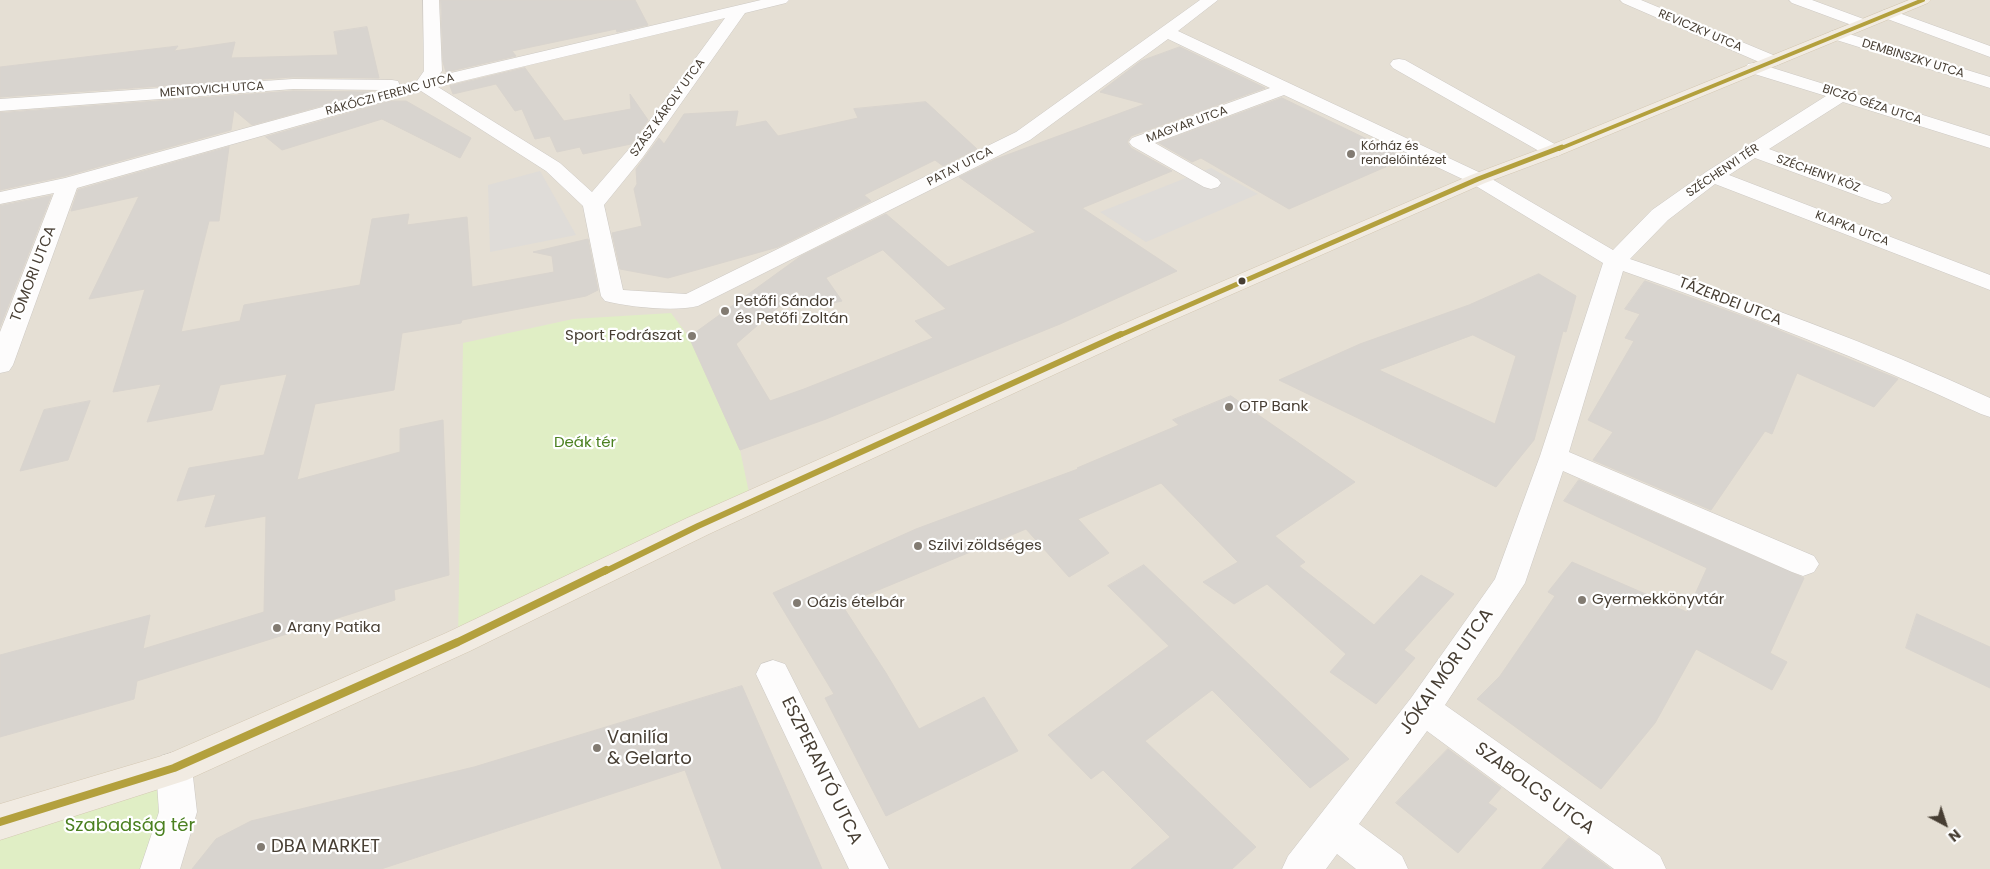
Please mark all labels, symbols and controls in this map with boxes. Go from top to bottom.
street label: REVICZKY UTCA [1656,7,1744,55]
street label: DEMBINSZKY UTCA [1860,37,1966,81]
street label: SZÁSZ KÁROLY UTCA [628,56,708,160]
street label: RÁKÓCZI FERENC UTCA [324,71,456,119]
street label: MENTOVICH UTCA [159,79,265,101]
street label: BICZÓ GÉZA UTCA [1820,82,1924,128]
street label: MAGYAR UTCA [1144,104,1230,146]
place label: Kórház és rendelőintézet [1361,140,1446,168]
street label: SZÉCHENYI TÉR [1684,141,1762,201]
street label: PATAY UTCA [925,144,995,190]
marker: Kórház és rendelőintézet [1345,148,1357,160]
street label: SZÉCHENYI KÖZ [1774,152,1862,196]
street label: KLAPKA UTCA [1813,208,1891,250]
street label: TOMORI UTCA [7,223,61,325]
street label: TÁZERDEI UTCA [1676,274,1784,330]
unlabelled marker [1237,276,1247,286]
place label: Petőfi Sándor és Petőfi Zoltán [735,293,848,328]
marker: Petőfi Sándor és Petőfi Zoltán [719,305,731,317]
place label: Sport Fodrászat [565,327,682,345]
marker: Sport Fodrászat [686,330,698,342]
place label: OTP Bank [1239,398,1308,416]
marker: OTP Bank [1223,401,1235,413]
park label: Deák tér [554,434,616,452]
place label: Szilvi zöldséges [928,537,1042,555]
marker: Szilvi zöldséges [912,540,924,552]
place label: Gyermekkönyvtár [1592,591,1724,609]
place label: Oázis ételbár [807,594,905,612]
marker: Gyermekkönyvtár [1576,594,1588,606]
marker: Oázis ételbár [791,597,803,609]
street label: JÓKAI MÓR UTCA [1395,605,1499,739]
place label: Arany Patika [287,619,381,637]
marker: Arany Patika [271,622,283,634]
street label: ESZPERANTÓ UTCA [776,694,866,848]
place label: Vanilía & Gelarto [607,727,692,770]
street label: SZABOLCS UTCA [1470,738,1598,840]
marker: Vanilía & Gelarto [591,742,603,754]
north arrow [1920,799,1970,849]
park label: Szabadság tér [65,815,195,837]
text: N [1944,824,1965,847]
place label: DBA MARKET [271,836,380,858]
marker: DBA MARKET [255,841,267,853]

